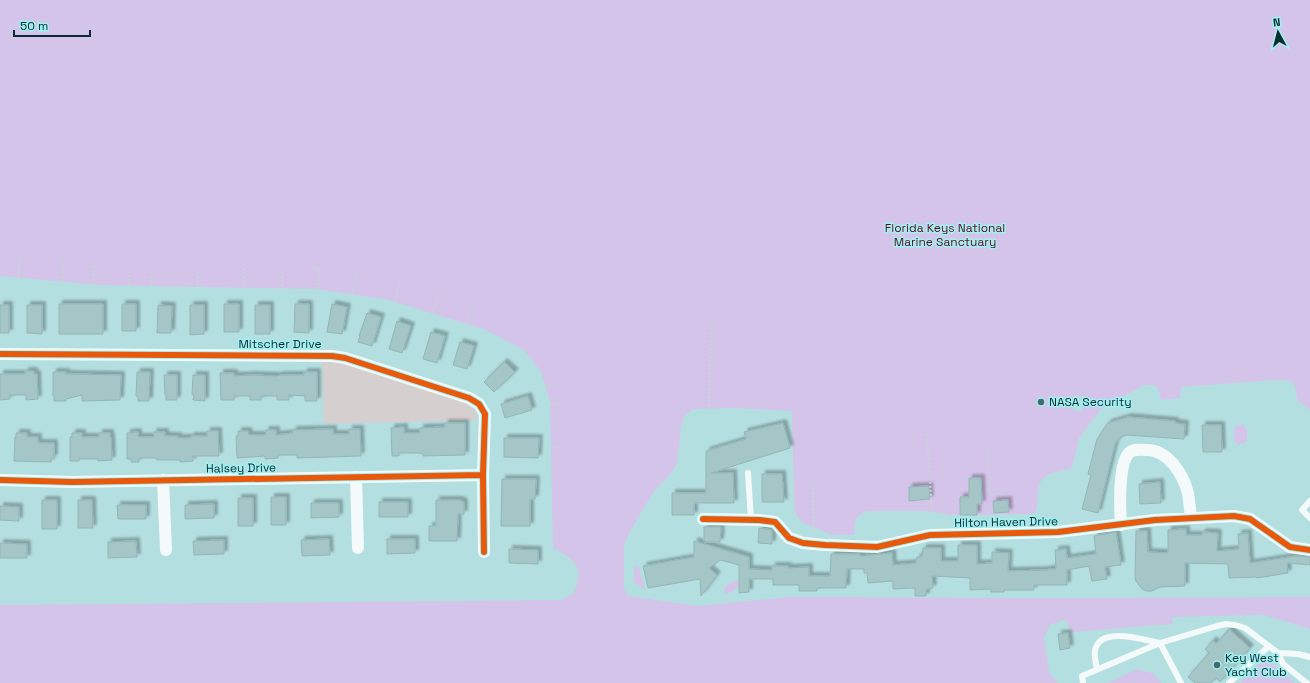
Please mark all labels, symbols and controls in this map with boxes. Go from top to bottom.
scale bar [14,12,90,38]
north arrow [1258,12,1298,52]
text: N [1272,15,1281,29]
text: 50 m [20,18,48,34]
park label: Florida Keys National Marine Sanctuary [885,220,1005,250]
street label: Mitscher Drive [238,336,322,352]
place label: NASA Security [1049,394,1132,410]
marker: NASA Security [1036,397,1046,407]
street label: Halsey Drive [206,459,276,477]
street label: Hilton Haven Drive [954,513,1058,531]
place label: Key West Yacht Club [1225,650,1287,680]
marker: Key West Yacht Club [1212,660,1222,670]

